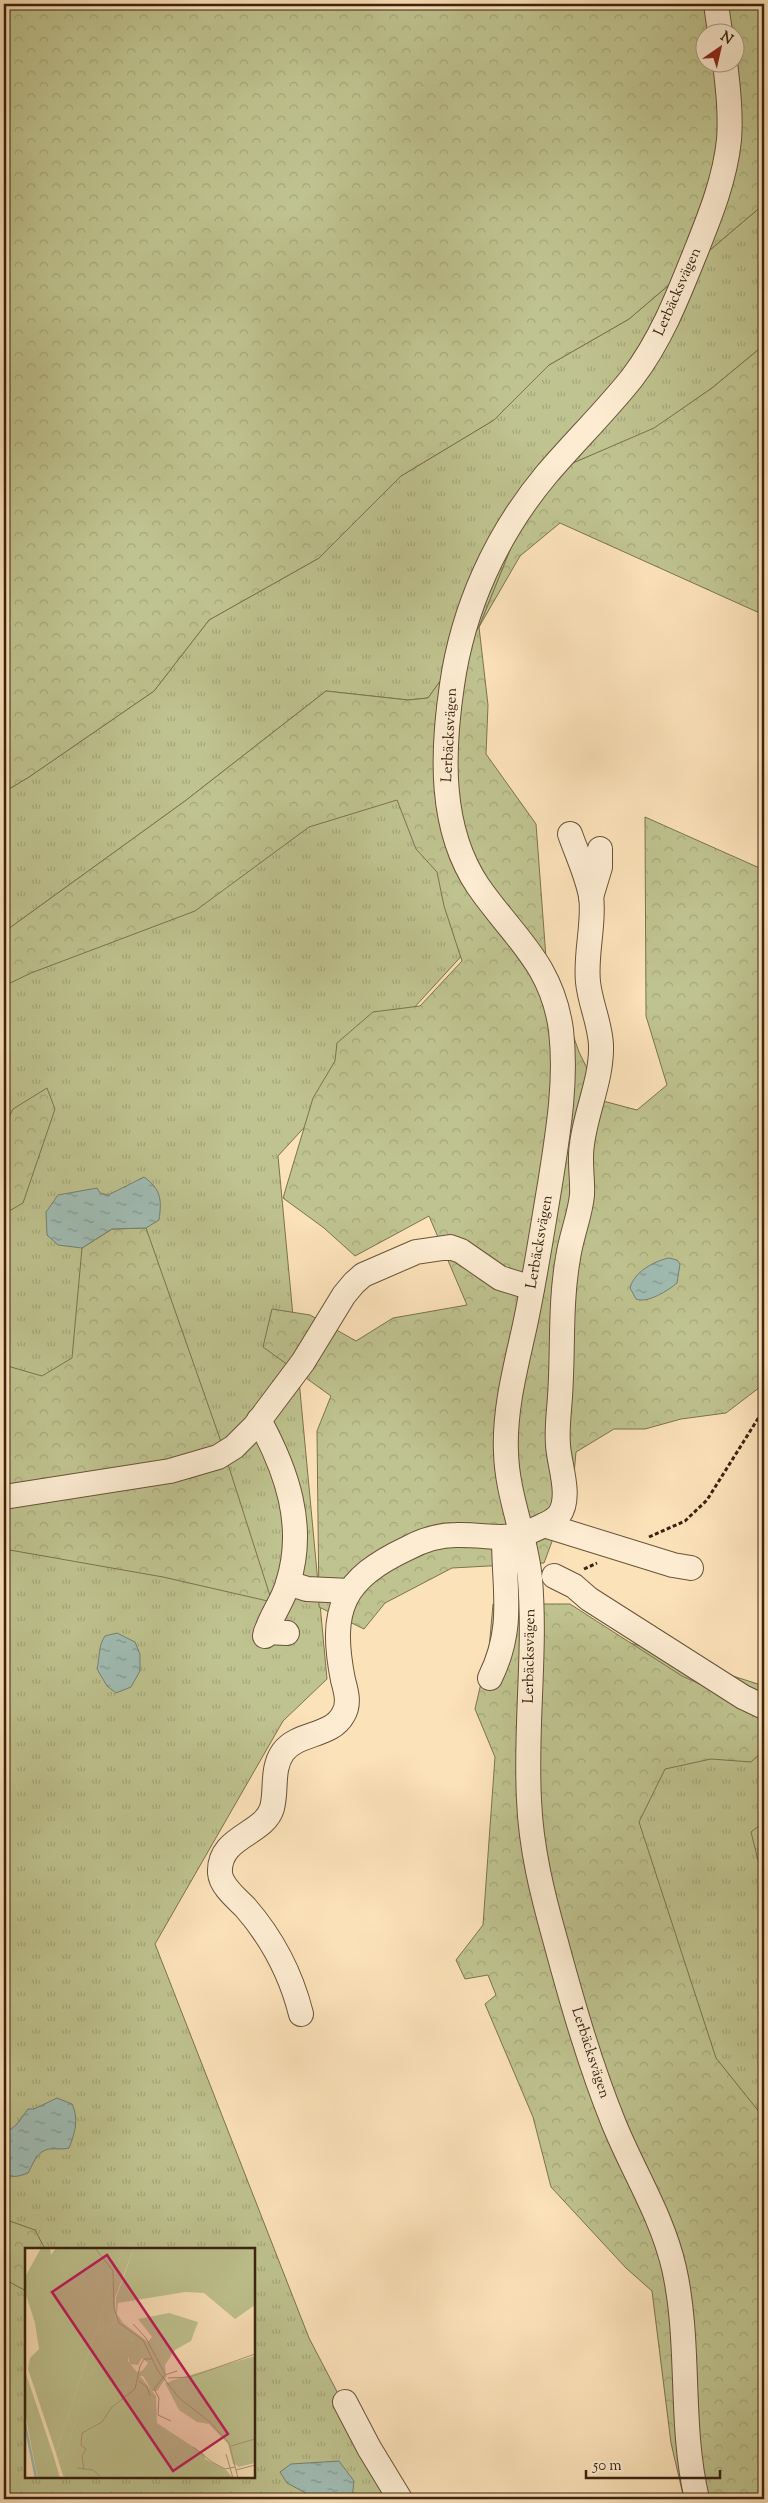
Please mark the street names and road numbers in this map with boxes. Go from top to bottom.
street label: Lerbäcksvägen [649,244,707,340]
street label: Lerbäcksvägen [437,687,463,783]
street label: Lerbäcksvägen [521,1193,559,1291]
street label: Lerbäcksvägen [519,1608,541,1704]
street label: Lerbäcksvägen [565,2005,615,2101]

